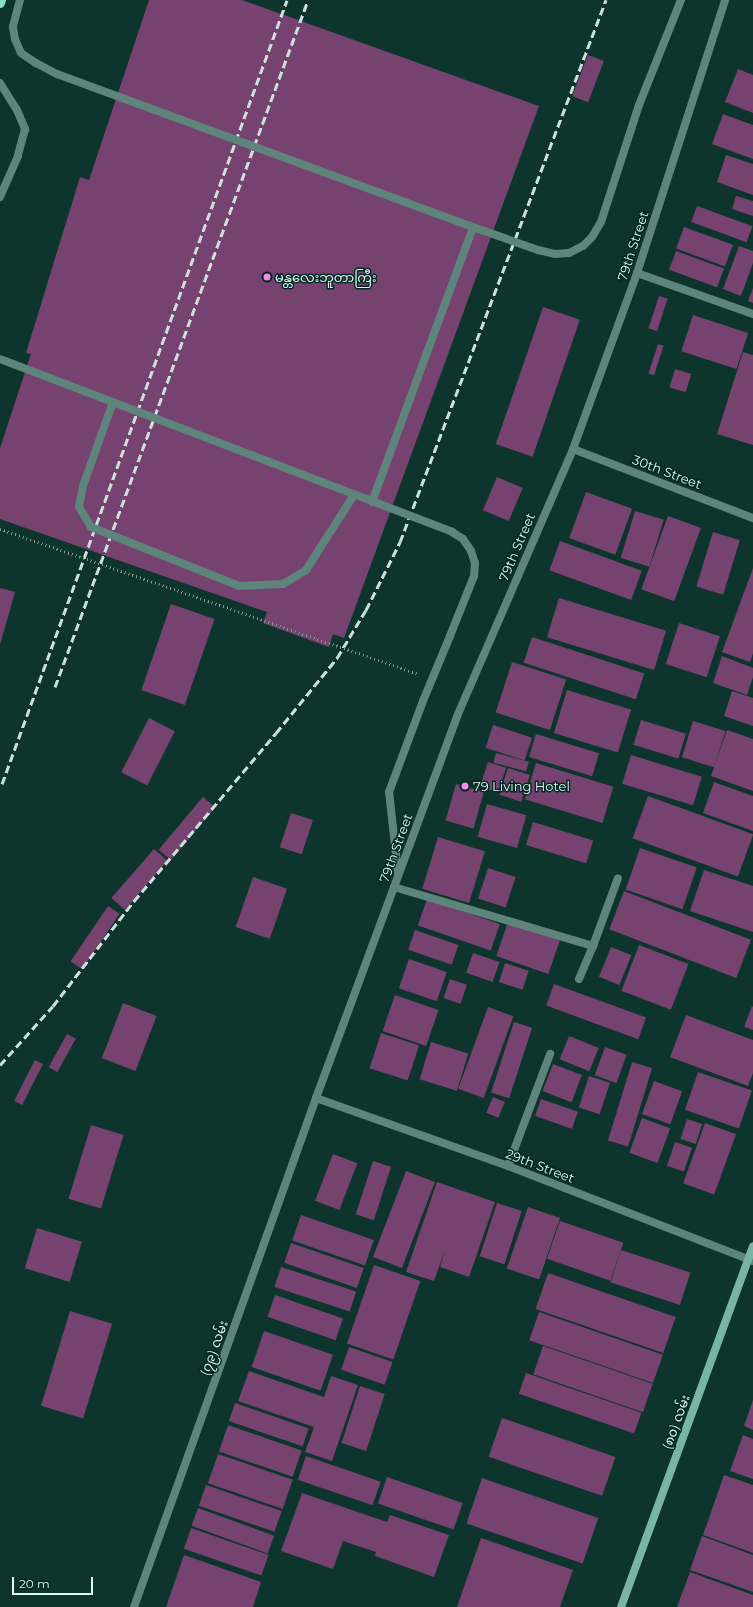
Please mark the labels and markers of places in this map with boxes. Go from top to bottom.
place label: မန္တလေးဘူတာကြီး [275,269,376,285]
marker: မန္တလေးဘူတာကြီး [262,272,272,282]
place label: 79 Living Hotel [473,778,570,794]
marker: 79 Living Hotel [460,781,470,791]

